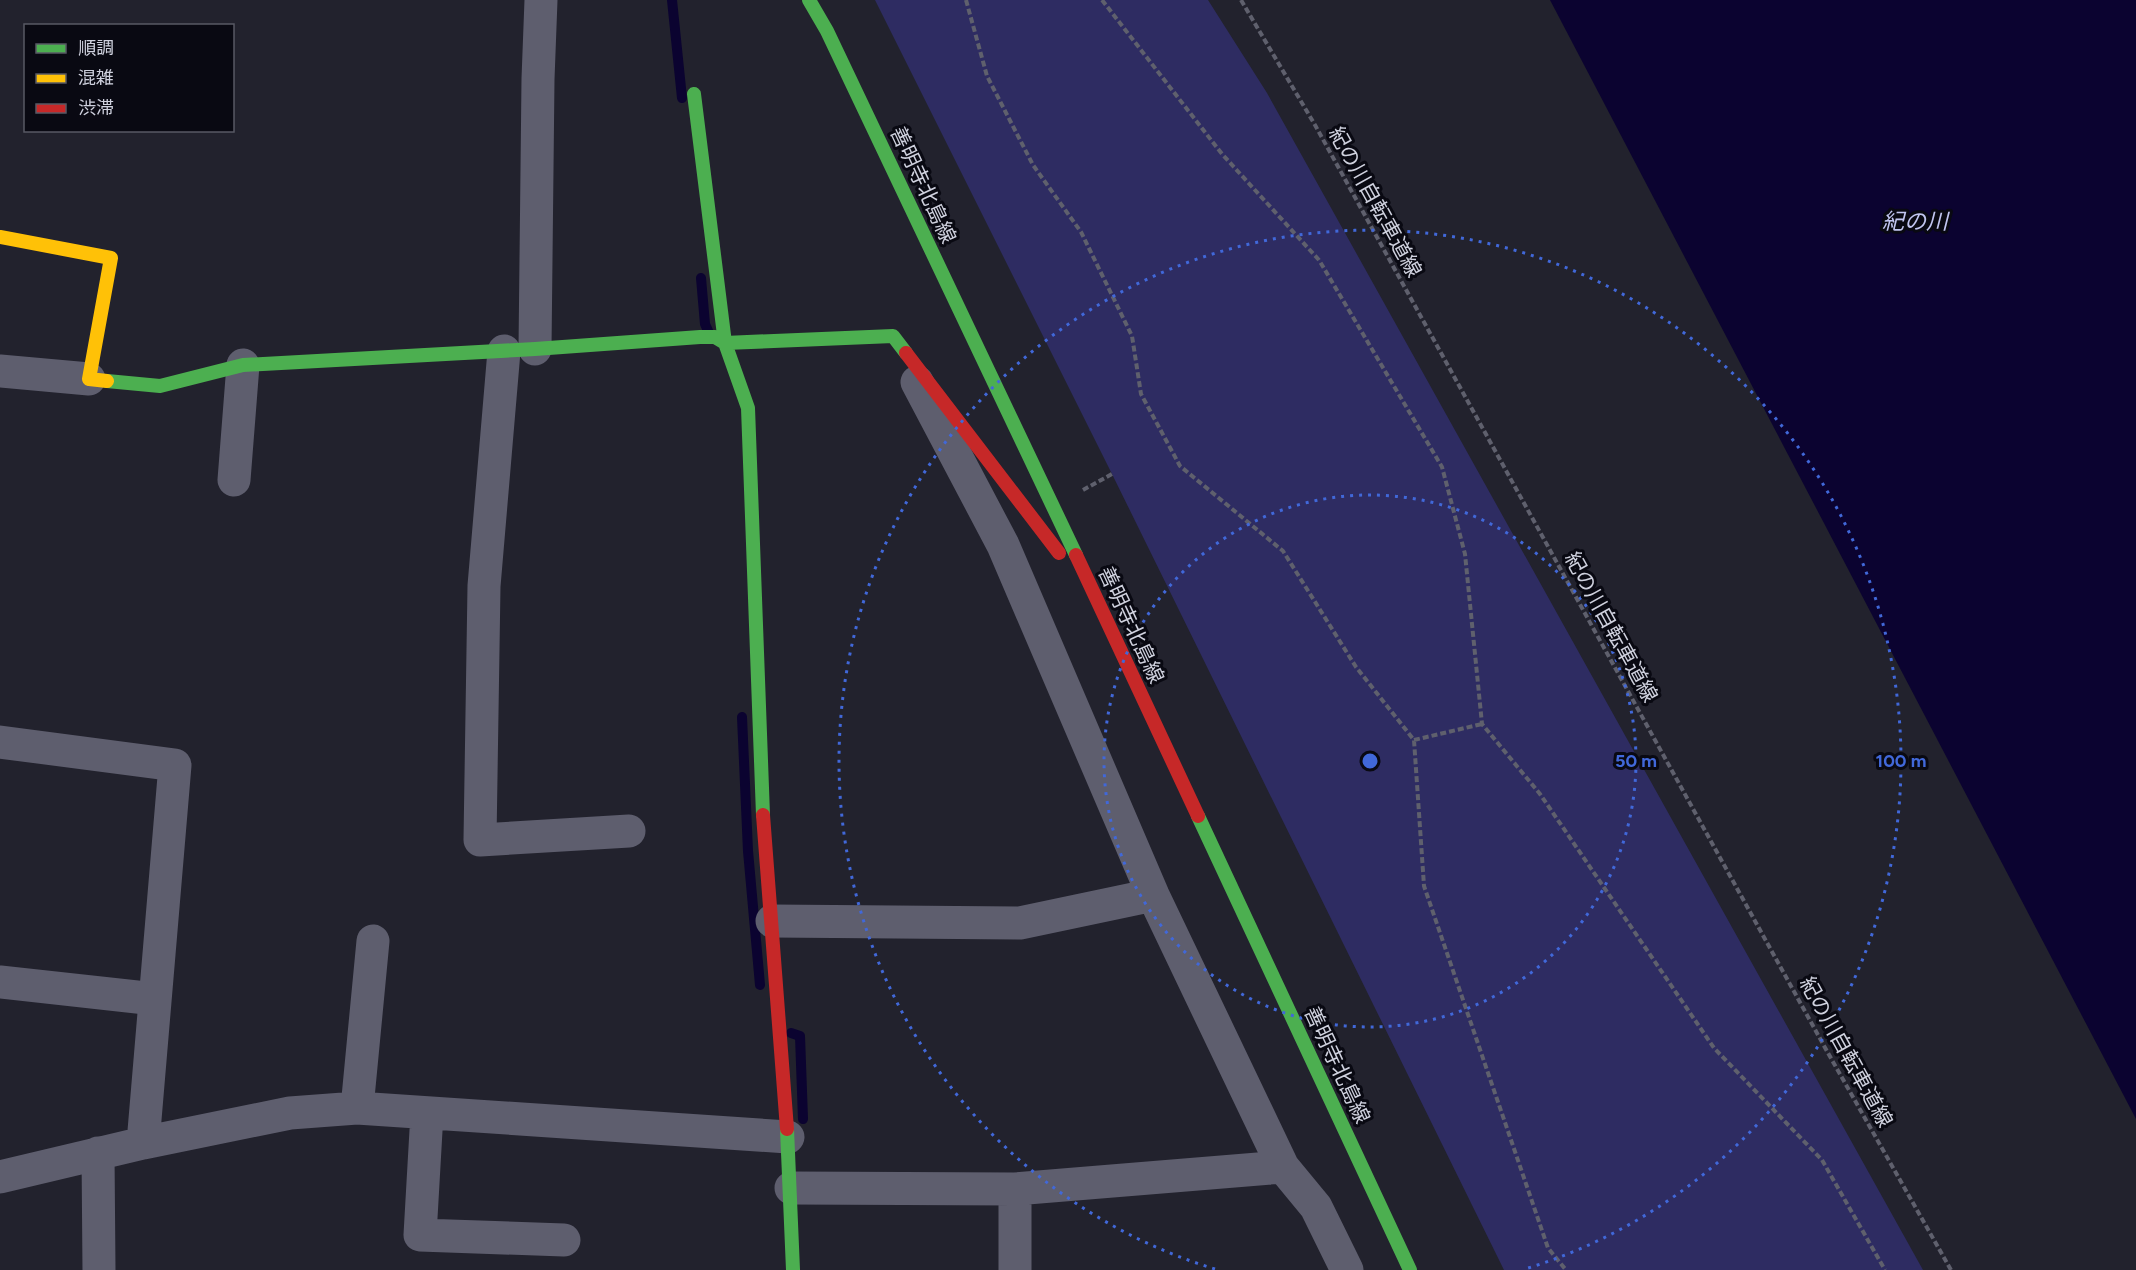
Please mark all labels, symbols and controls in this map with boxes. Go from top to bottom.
legend [24,24,234,132]
text: 順調 [78,37,114,59]
text: 混雑 [78,67,114,89]
text: 渋滞 [78,97,114,119]
street label: 善明寺北島線 [885,122,961,247]
street label: 紀の川自転車道線 [1324,122,1427,281]
water label: 紀の川 [1882,208,1950,235]
street label: 紀の川自転車道線 [1560,547,1663,706]
street label: 善明寺北島線 [1093,562,1169,687]
text: 50 m [1615,750,1657,772]
text: 100 m [1876,750,1926,772]
centre of rings [1360,751,1380,771]
street label: 紀の川自転車道線 [1795,972,1898,1131]
street label: 善明寺北島線 [1299,1002,1375,1127]

